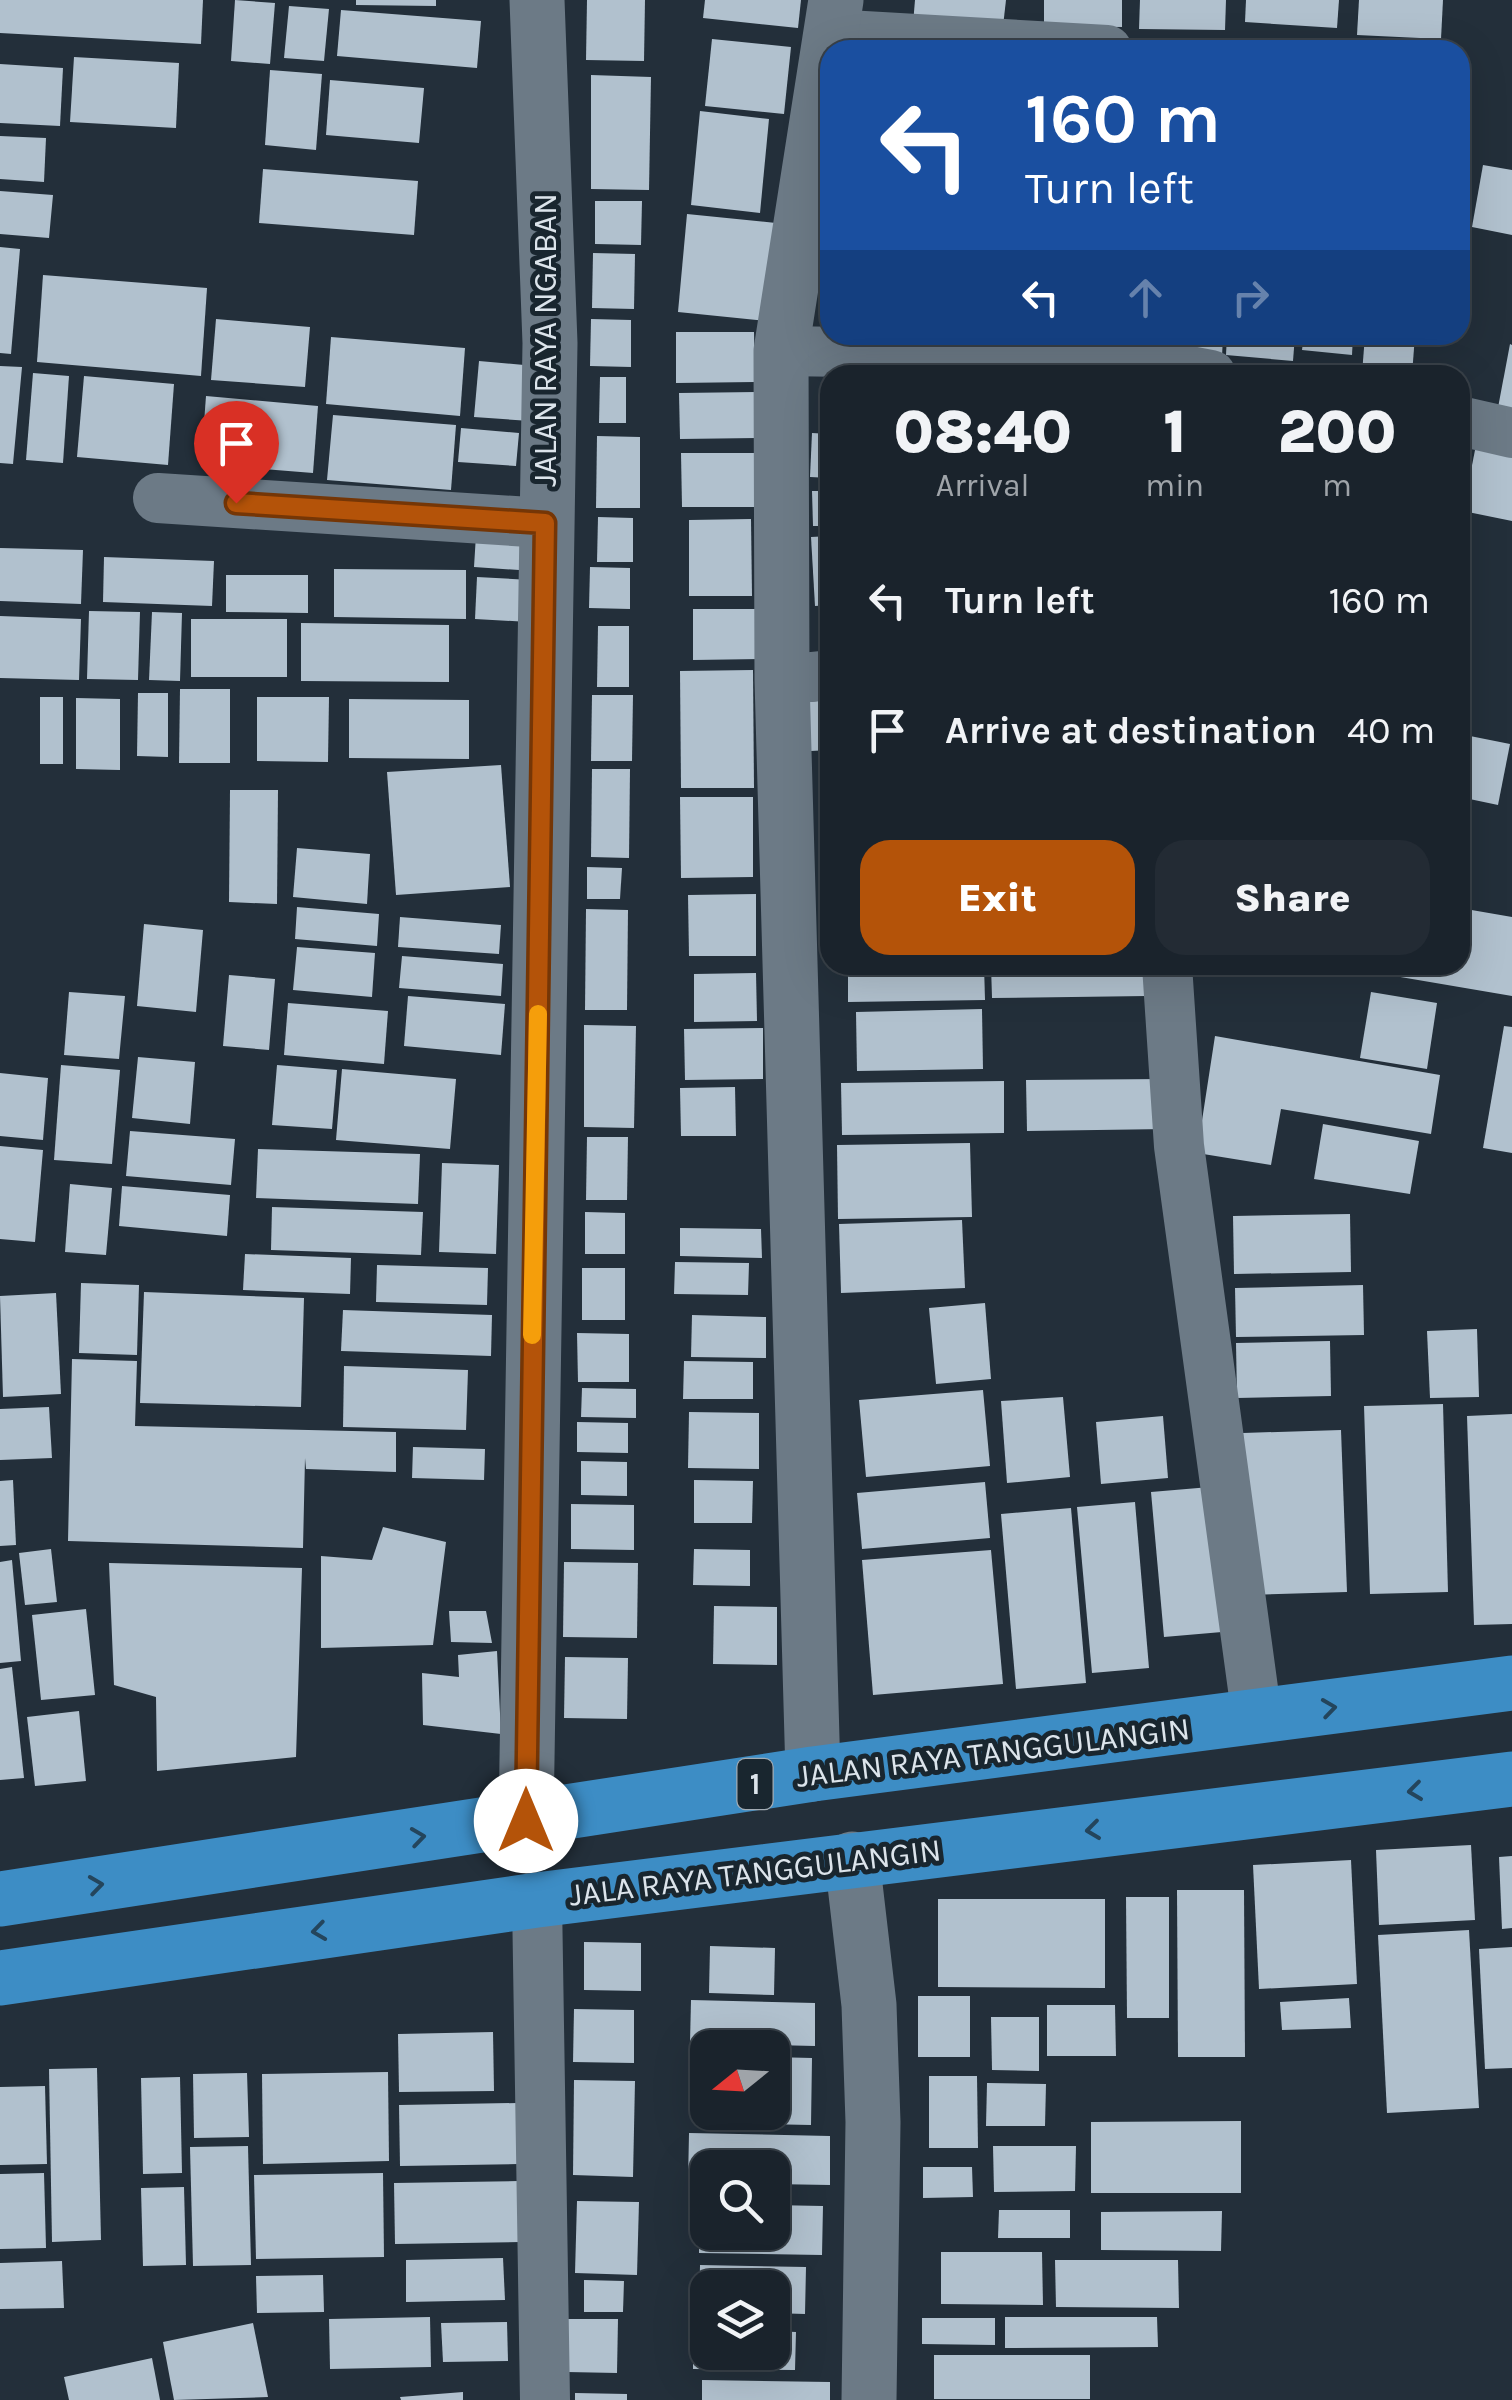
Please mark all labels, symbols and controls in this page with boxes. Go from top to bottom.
text: 160 m [1025,78,1221,160]
icon: left [860,80,990,210]
text: Turn left [1025,162,1194,214]
street label: JALAN RAYA NGABAN [527,193,564,487]
icon: left [1013,270,1068,325]
icon: ahead [1118,270,1173,325]
icon: right [1223,270,1278,325]
text: 08:40 [894,397,1072,467]
text: 1 [1163,397,1186,467]
text: 200 [1278,397,1396,467]
pin [194,401,279,504]
icon: arrive [209,416,264,471]
text: Arrival [936,467,1030,504]
text: min [1145,467,1204,504]
text: m [1322,467,1352,504]
icon: left [860,573,915,628]
text: Turn left [945,578,1095,623]
text: 160 m [1329,578,1430,623]
icon: arrive [860,703,915,758]
text: Arrive at destination [945,708,1317,753]
text: 40 m [1347,708,1435,753]
button: Exit [860,840,1135,955]
button: Share [1155,840,1430,955]
one-way arrow [1320,1699,1337,1720]
street label: JALAN RAYA TANGGULANGIN [794,1710,1192,1795]
road number: 1 [738,1759,772,1809]
position arrow [474,1769,578,1873]
one-way arrow [1407,1780,1423,1801]
one-way arrow [1084,1819,1100,1840]
one-way arrow [410,1827,426,1848]
street label: JALA RAYA TANGGULANGIN [567,1831,943,1914]
one-way arrow [88,1875,105,1896]
one-way arrow [311,1920,327,1941]
north arrow [690,2030,790,2130]
map controls [690,2030,790,2370]
button: search [690,2150,790,2250]
button: layers [690,2270,790,2370]

